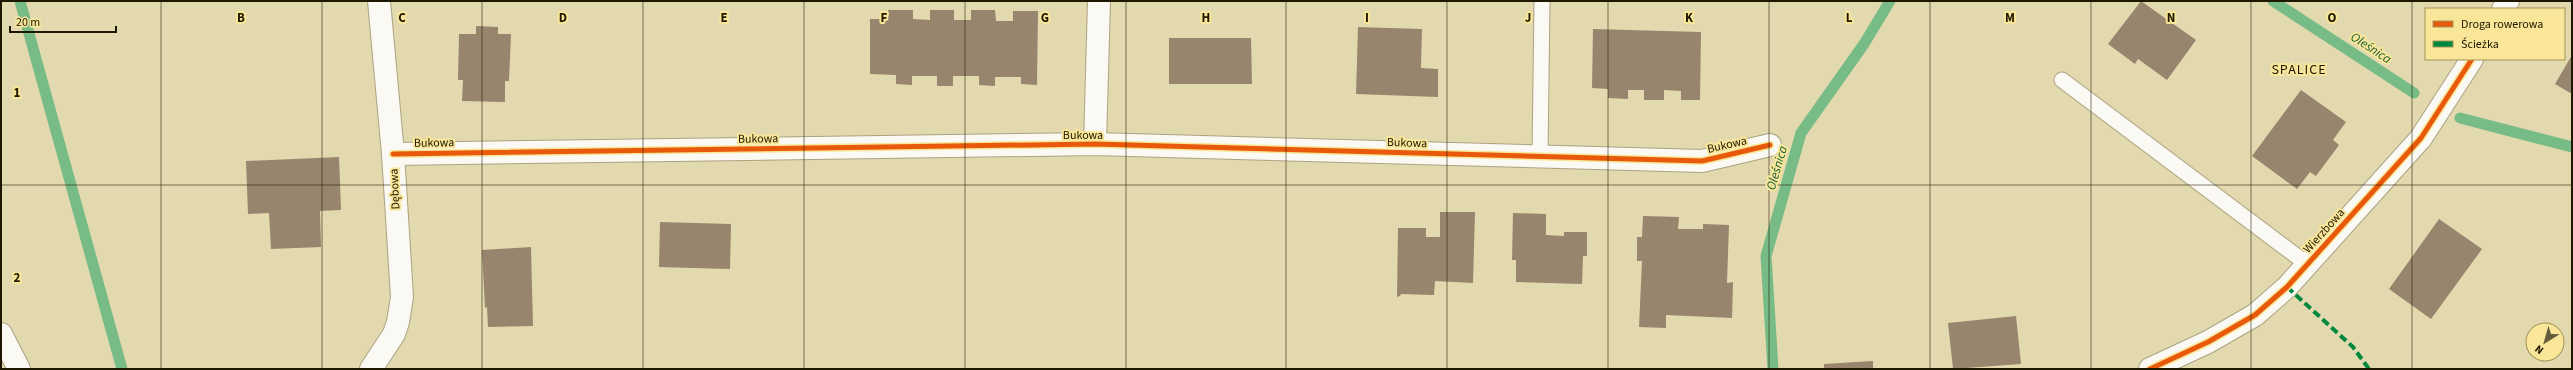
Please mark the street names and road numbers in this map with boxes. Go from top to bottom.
street label: Bukowa [1063,127,1103,144]
street label: Bukowa [738,130,778,148]
street label: Bukowa [1705,132,1749,158]
street label: Bukowa [414,134,454,152]
street label: Bukowa [1387,134,1427,152]
street label: Dębowa [385,168,405,210]
street label: Wierzbowa [2299,205,2349,257]

